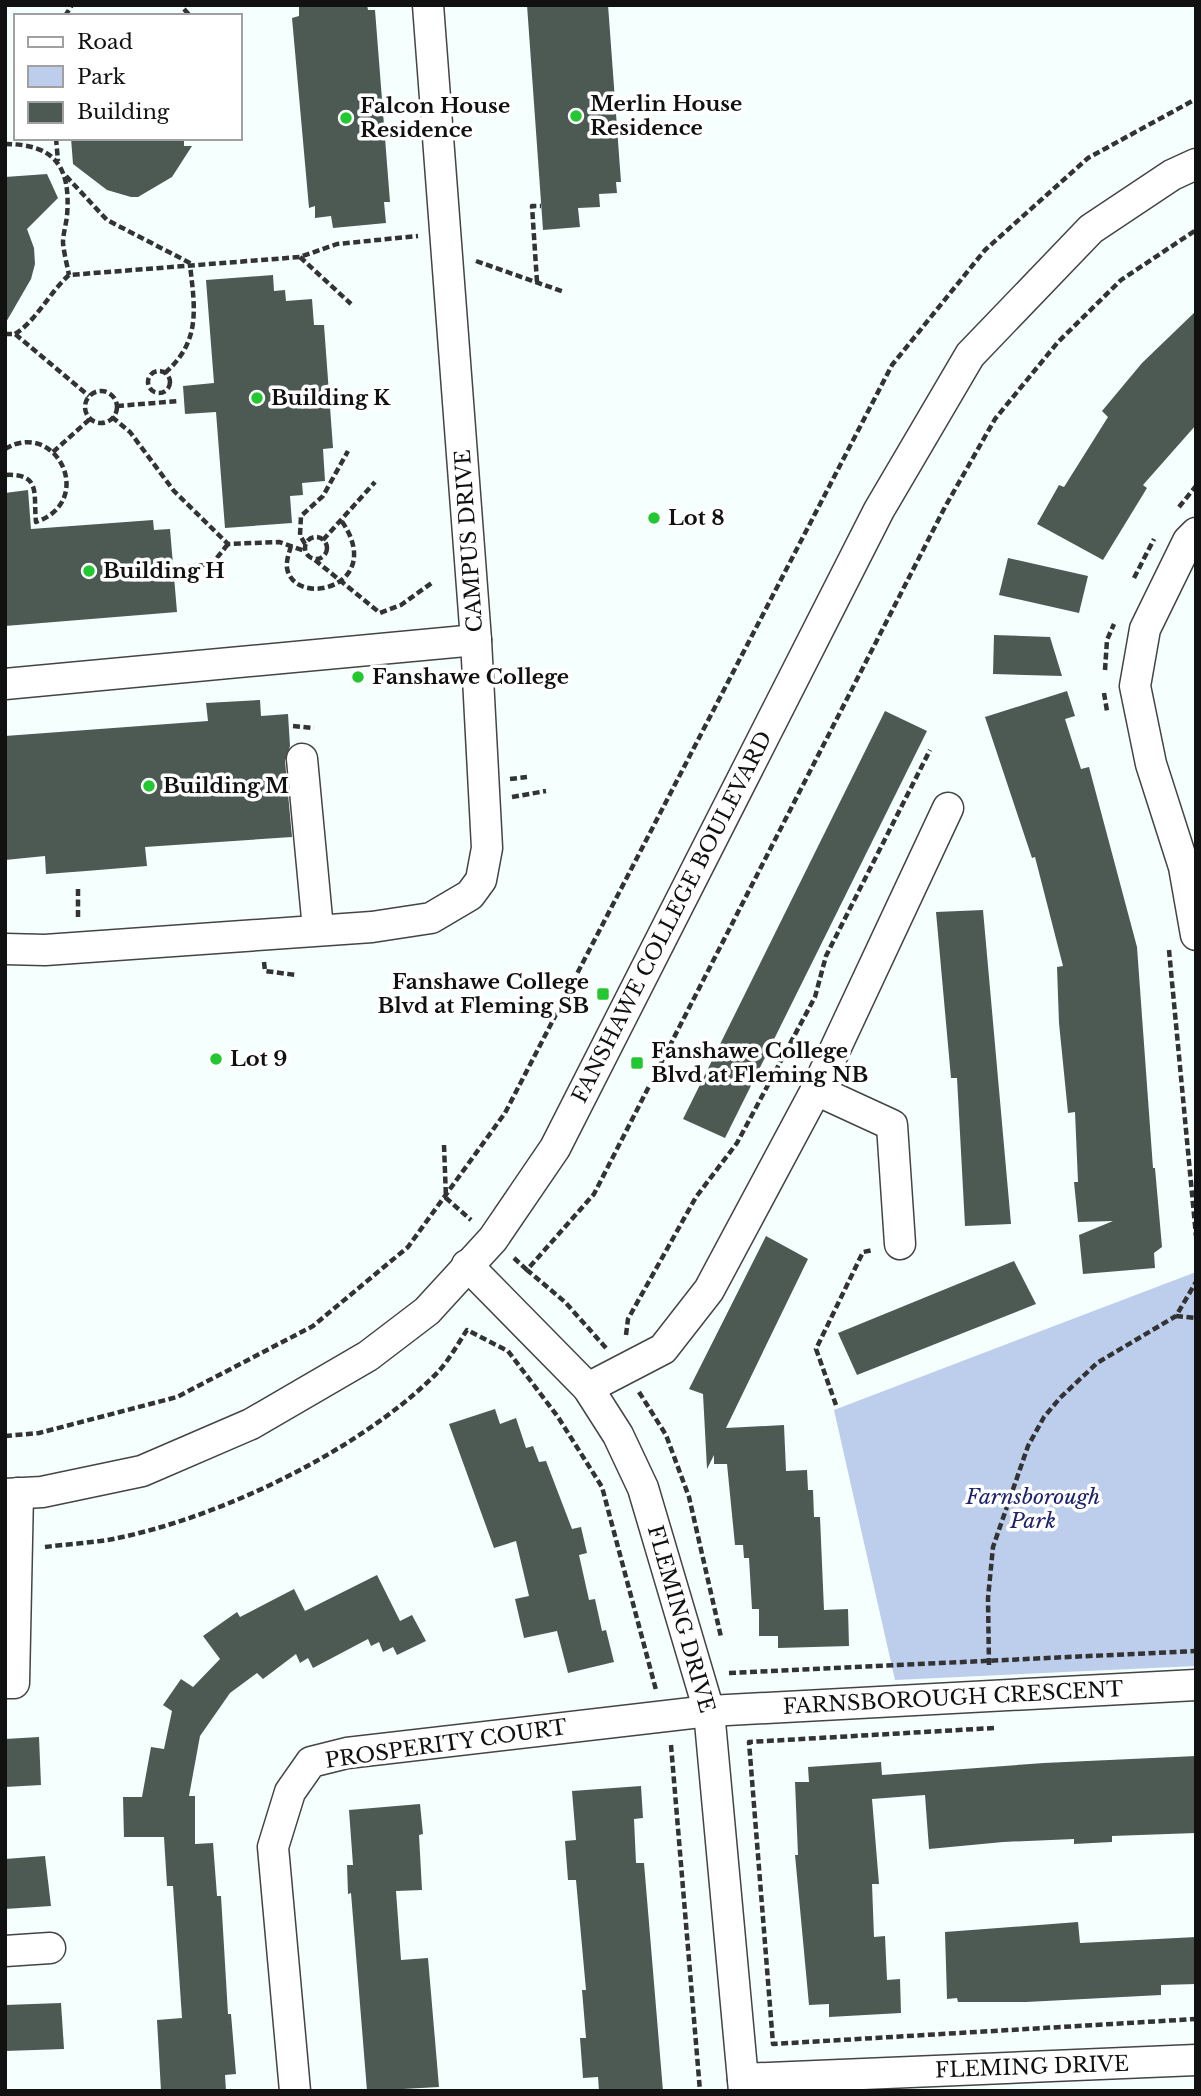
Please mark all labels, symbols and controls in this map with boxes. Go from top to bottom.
legend [14,14,242,140]
text: Road [77,29,133,55]
text: Park [77,64,126,90]
place label: Merlin House Residence [590,91,742,141]
place label: Falcon House Residence [360,93,510,143]
text: Building [77,99,170,125]
marker: Merlin House Residence [568,108,584,124]
marker: Falcon House Residence [338,110,354,126]
place label: Building K [271,385,391,411]
marker: Building K [249,390,265,406]
street label: CAMPUS DRIVE [450,449,488,633]
place label: Lot 8 [668,505,725,531]
marker: Lot 8 [646,510,662,526]
place label: Building H [103,558,225,584]
marker: Building H [81,563,97,579]
place label: Fanshawe College [372,664,569,690]
marker: Fanshawe College [350,669,366,685]
street label: FANSHAWE COLLEGE BOULEVARD [567,727,777,1107]
place label: Building M [163,773,289,799]
marker: Building M [141,778,157,794]
place label: Fanshawe College Blvd at Fleming SB [378,969,589,1019]
marker: Fanshawe College Blvd at Fleming SB [595,986,611,1002]
place label: Fanshawe College Blvd at Fleming NB [651,1038,868,1088]
place label: Lot 9 [230,1046,287,1072]
marker: Lot 9 [208,1051,224,1067]
marker: Fanshawe College Blvd at Fleming NB [629,1055,645,1071]
park label: Farnsborough Park [965,1484,1100,1534]
street label: FLEMING DRIVE [642,1522,720,1716]
street label: FARNSBOROUGH CRESCENT [782,1676,1124,1720]
street label: PROSPERITY COURT [323,1714,569,1774]
street label: FLEMING DRIVE [935,2051,1129,2083]

